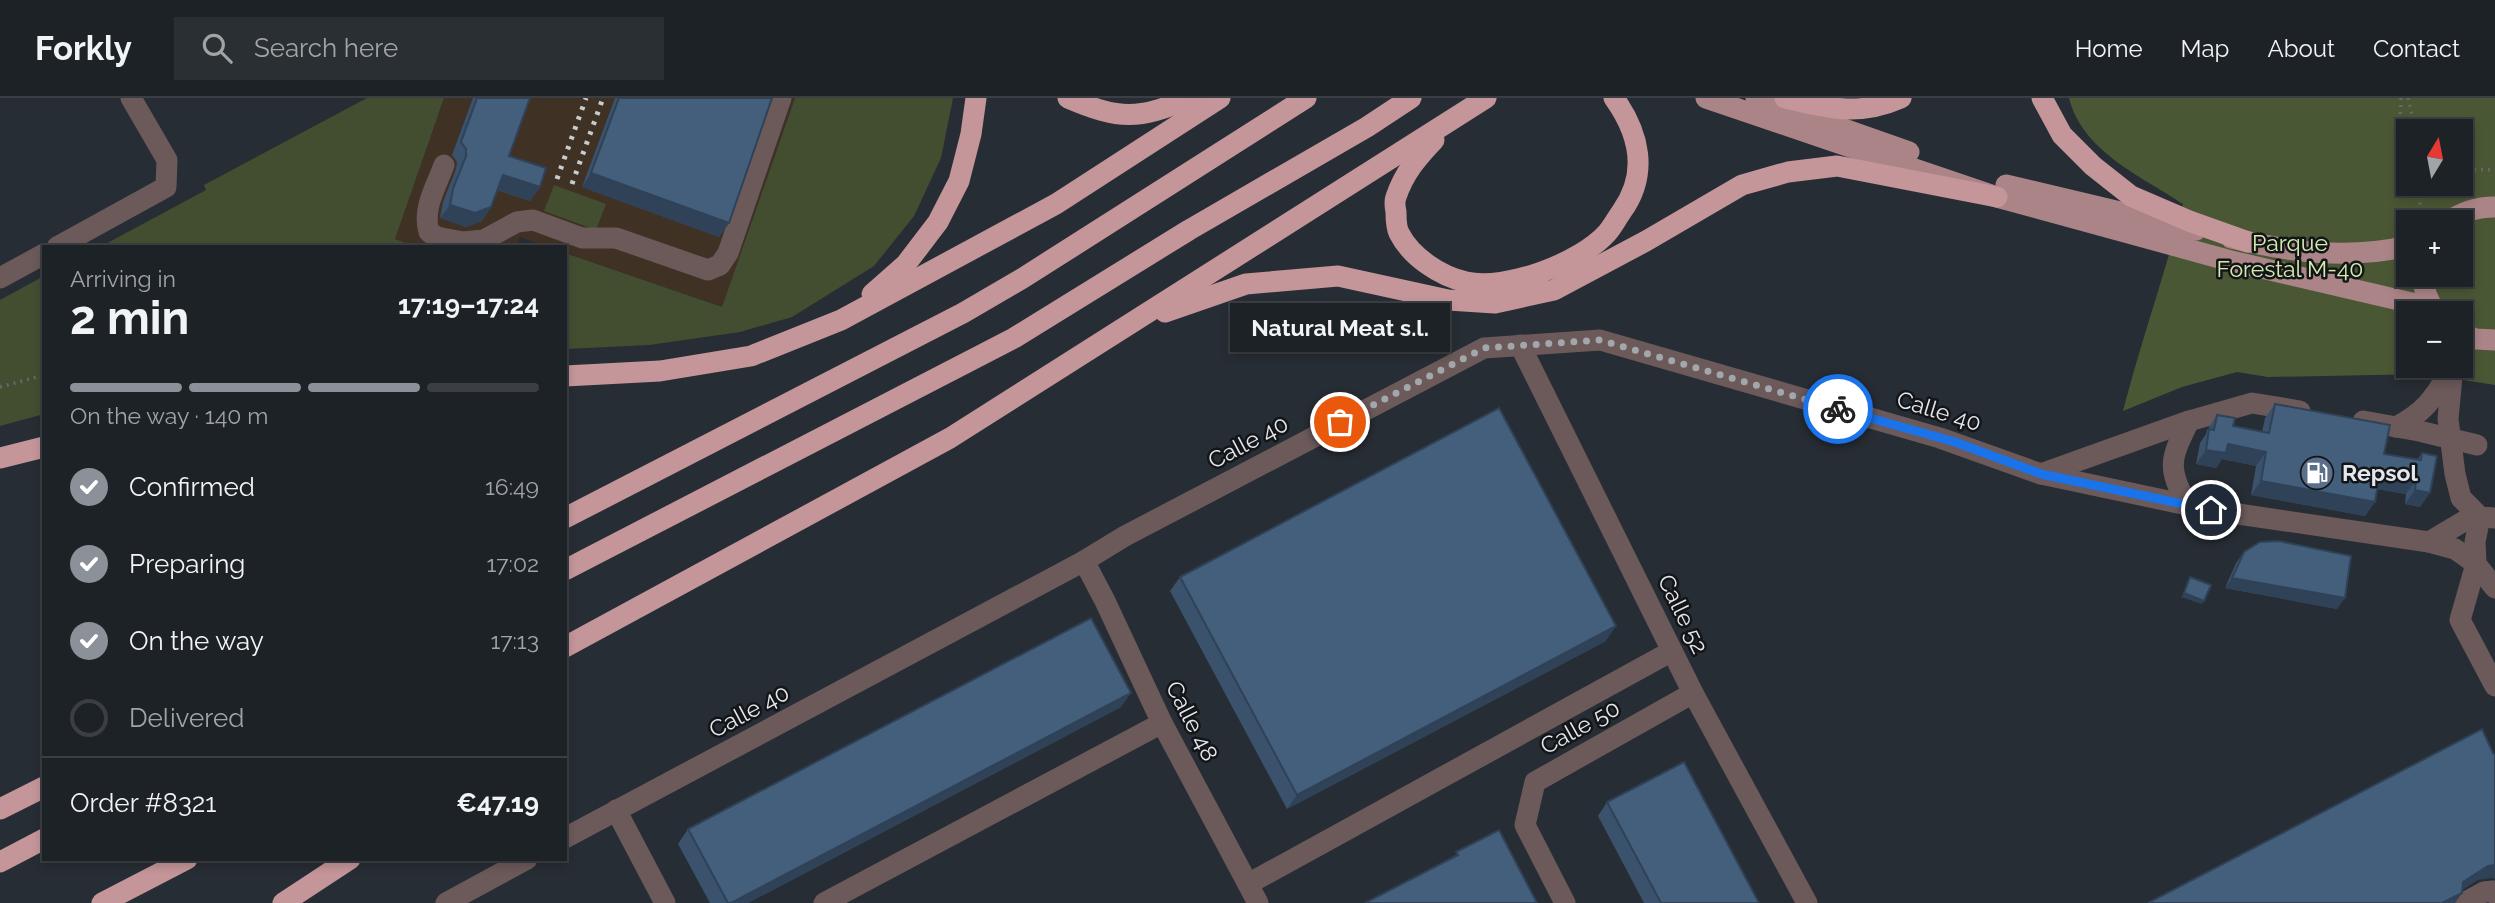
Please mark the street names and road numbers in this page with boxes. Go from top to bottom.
street label: Calle 40 [1894,385,1985,436]
street label: Calle 40 [1203,409,1292,474]
street label: Calle 52 [1653,570,1714,658]
street label: Calle 48 [1161,676,1224,765]
street label: Calle 40 [704,678,793,743]
street label: Calle 50 [1535,694,1624,759]

